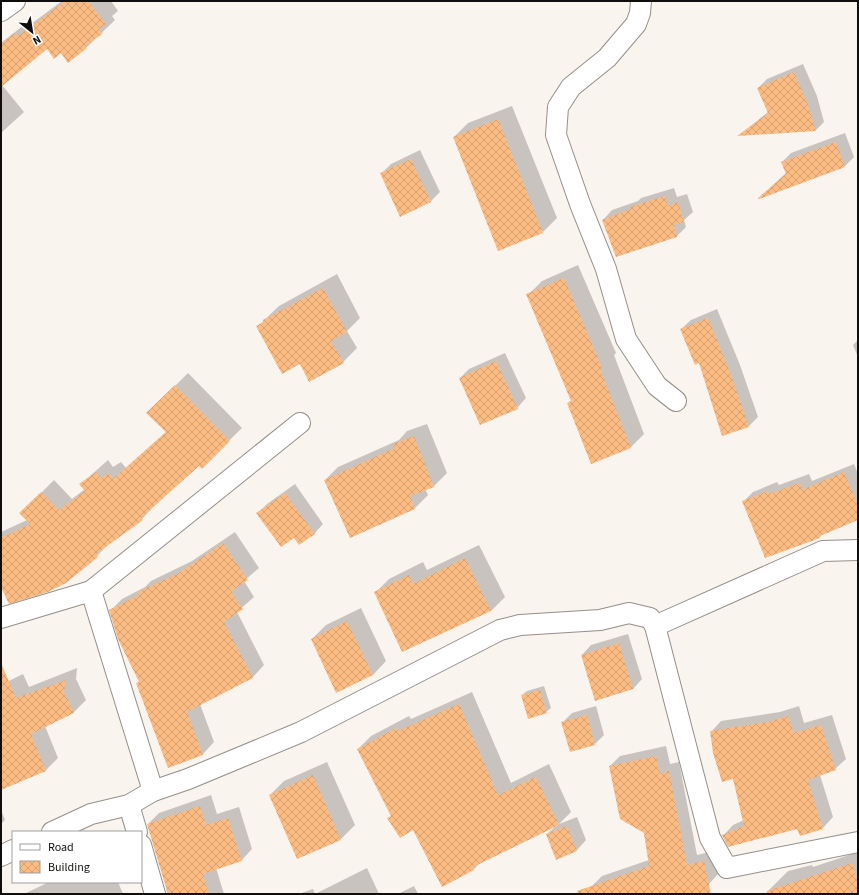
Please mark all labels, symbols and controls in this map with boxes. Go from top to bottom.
north arrow [12,12,52,52]
text: N [30,32,44,49]
legend [12,831,142,883]
text: Road [48,839,74,856]
text: Building [48,859,90,876]

